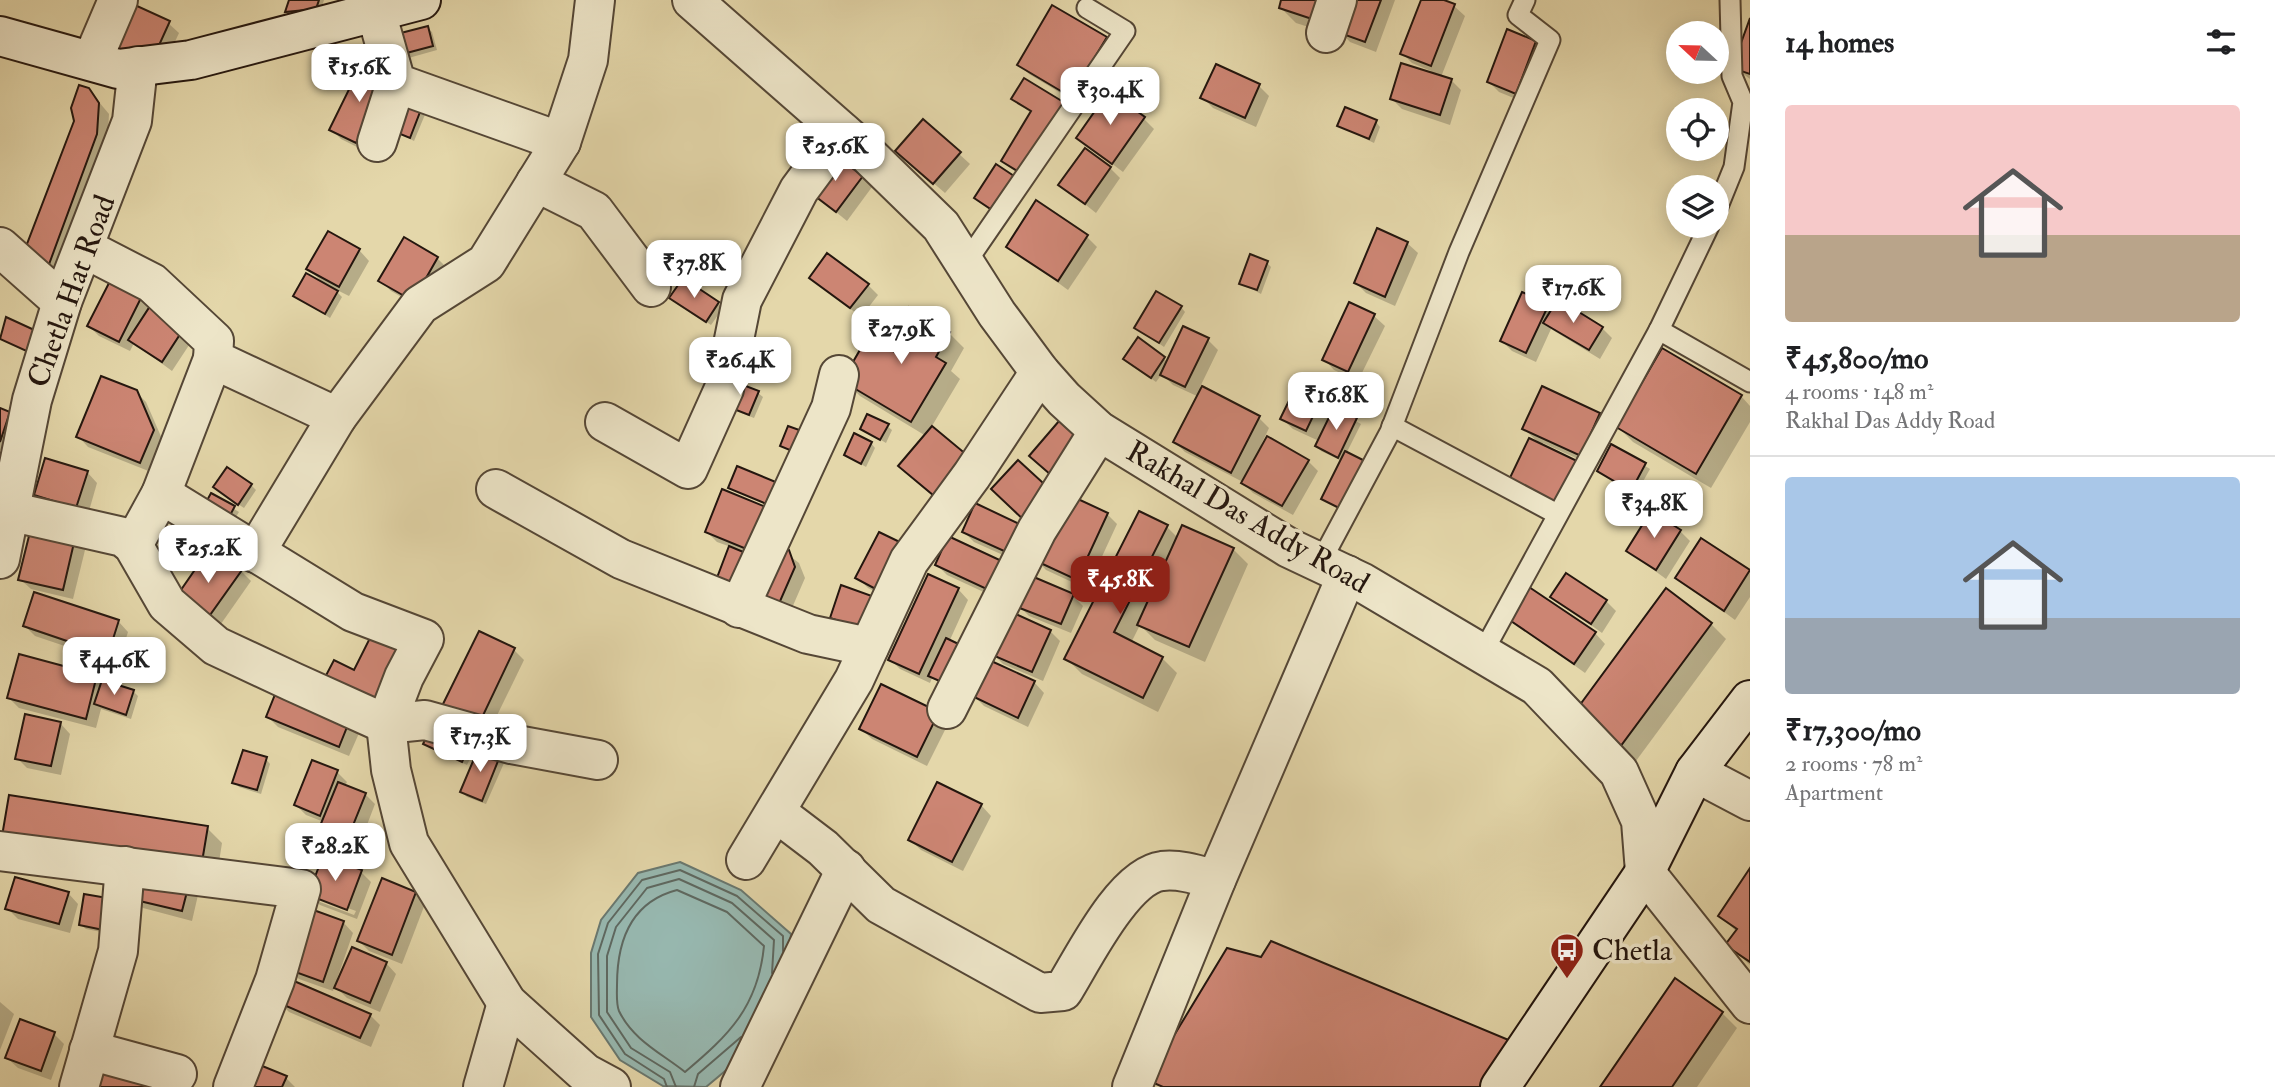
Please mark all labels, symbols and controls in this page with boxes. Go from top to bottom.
north arrow [1666,21,1729,84]
map controls [1666,21,1729,238]
icon: filters [2202,23,2240,61]
text: 14 homes [1785,24,1894,61]
pin: ₹15.6K [302,44,416,104]
text: ₹15.6K [327,52,391,81]
pin: ₹30.4K [1053,68,1167,127]
text: ₹30.4K [1076,75,1144,104]
button: locate [1666,98,1729,161]
pin: ₹25.6K [778,124,892,183]
text: ₹25.6K [802,131,868,160]
icon: home [1950,150,2076,276]
button: layers [1666,175,1729,238]
street label: Chetla Hat Road [20,190,123,392]
pin: ₹37.8K [637,240,751,300]
text: ₹37.8K [662,248,726,277]
pin: ₹17.6K [1516,266,1630,325]
text: ₹17.6K [1541,273,1605,302]
pin: ₹27.9K [844,306,958,366]
text: ₹27.9K [867,314,935,343]
pin: ₹26.4K [683,338,797,397]
text: ₹45,800/mo [1785,340,1928,377]
text: ₹26.4K [705,345,775,374]
pin: ₹16.8K [1279,372,1393,432]
text: 4 rooms · 148 m² [1785,377,1933,406]
text: ₹16.8K [1304,380,1368,409]
text: Rakhal Das Addy Road [1785,406,1995,435]
street label: Rakhal Das Addy Road [1120,433,1376,602]
pin: ₹34.8K [1597,480,1711,540]
text: ₹34.8K [1621,488,1687,517]
icon: home [1950,522,2076,648]
pin: ₹25.2K [151,526,265,585]
text: ₹25.2K [175,533,241,562]
pin: ₹45.8K [1063,556,1177,616]
text: ₹45.8K [1087,564,1153,593]
pin: ₹44.6K [57,638,171,697]
text: ₹44.6K [79,645,149,674]
text: ₹17,300/mo [1785,712,1921,749]
pin: ₹17.3K [423,714,537,774]
text: ₹17.3K [450,722,510,751]
text: 2 rooms · 78 m² [1785,749,1923,778]
text: Apartment [1785,778,1883,807]
pin: ₹28.2K [278,824,392,883]
text: ₹28.2K [301,831,369,860]
bus stop icon: Chetla [1548,931,1586,980]
place label: Chetla [1592,932,1673,969]

